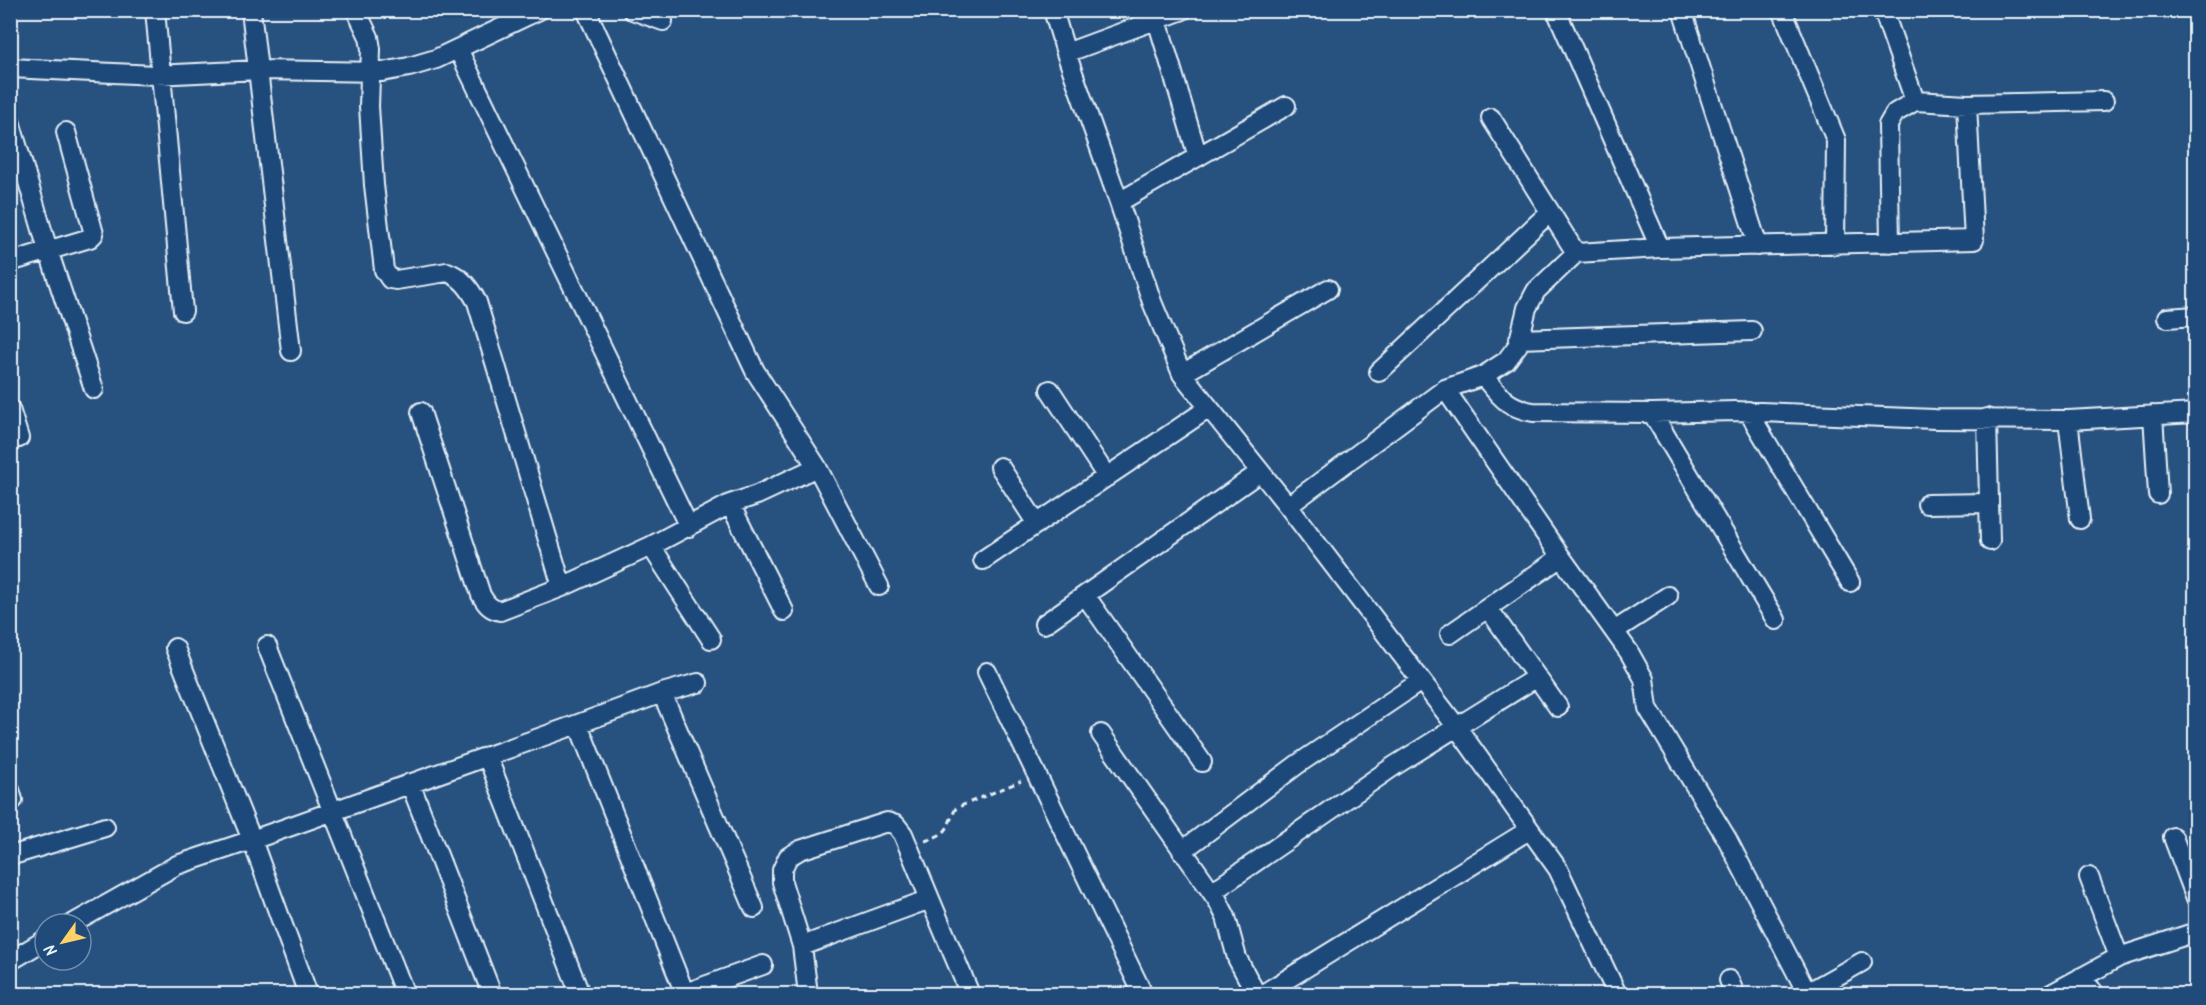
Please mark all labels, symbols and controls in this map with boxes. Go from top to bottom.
north arrow [33,912,93,972]
text: N [39,938,65,961]

